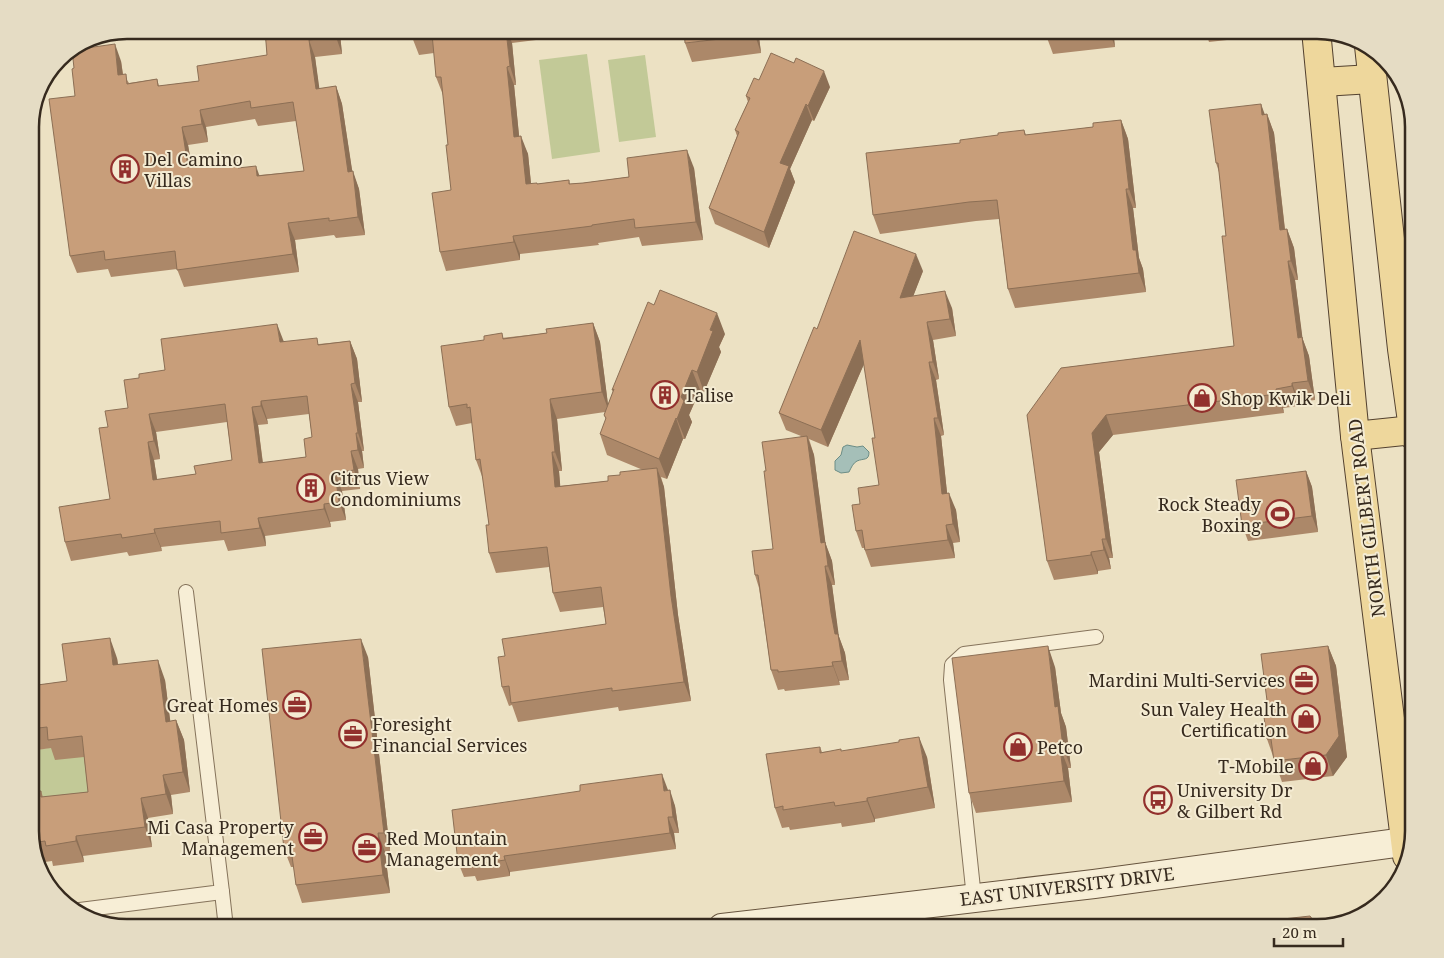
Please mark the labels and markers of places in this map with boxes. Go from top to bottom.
place label: Del Camino Villas [144,147,243,192]
building icon: Del Camino Villas [110,154,140,184]
building icon: Talise [650,380,680,410]
place label: Talise [684,383,734,407]
shop icon: Shop Kwik Deli [1187,383,1217,413]
place label: Shop Kwik Deli [1221,386,1351,410]
place label: Citrus View Condominiums [330,466,461,511]
building icon: Citrus View Condominiums [296,473,326,503]
place label: Rock Steady Boxing [1158,492,1262,537]
sports icon: Rock Steady Boxing [1265,499,1295,529]
office icon: Mardini Multi-Services [1289,665,1319,695]
place label: Mardini Multi-Services [1088,668,1285,692]
office icon: Great Homes [282,690,312,720]
place label: Great Homes [166,693,278,717]
place label: Sun Valey Health Certification [1141,697,1287,742]
shop icon: Sun Valey Health Certification [1291,704,1321,734]
place label: Foresight Financial Services [372,712,527,757]
office icon: Foresight Financial Services [338,719,368,749]
shop icon: Petco [1003,732,1033,762]
place label: Petco [1037,735,1083,759]
shop icon: T-Mobile [1298,751,1328,781]
place label: T-Mobile [1218,754,1294,778]
place label: University Dr & Gilbert Rd [1177,778,1293,823]
bus stop icon: University Dr & Gilbert Rd [1143,785,1173,815]
place label: Mi Casa Property Management [147,815,295,860]
office icon: Mi Casa Property Management [298,822,328,852]
place label: Red Mountain Management [386,826,508,871]
office icon: Red Mountain Management [352,833,382,863]

